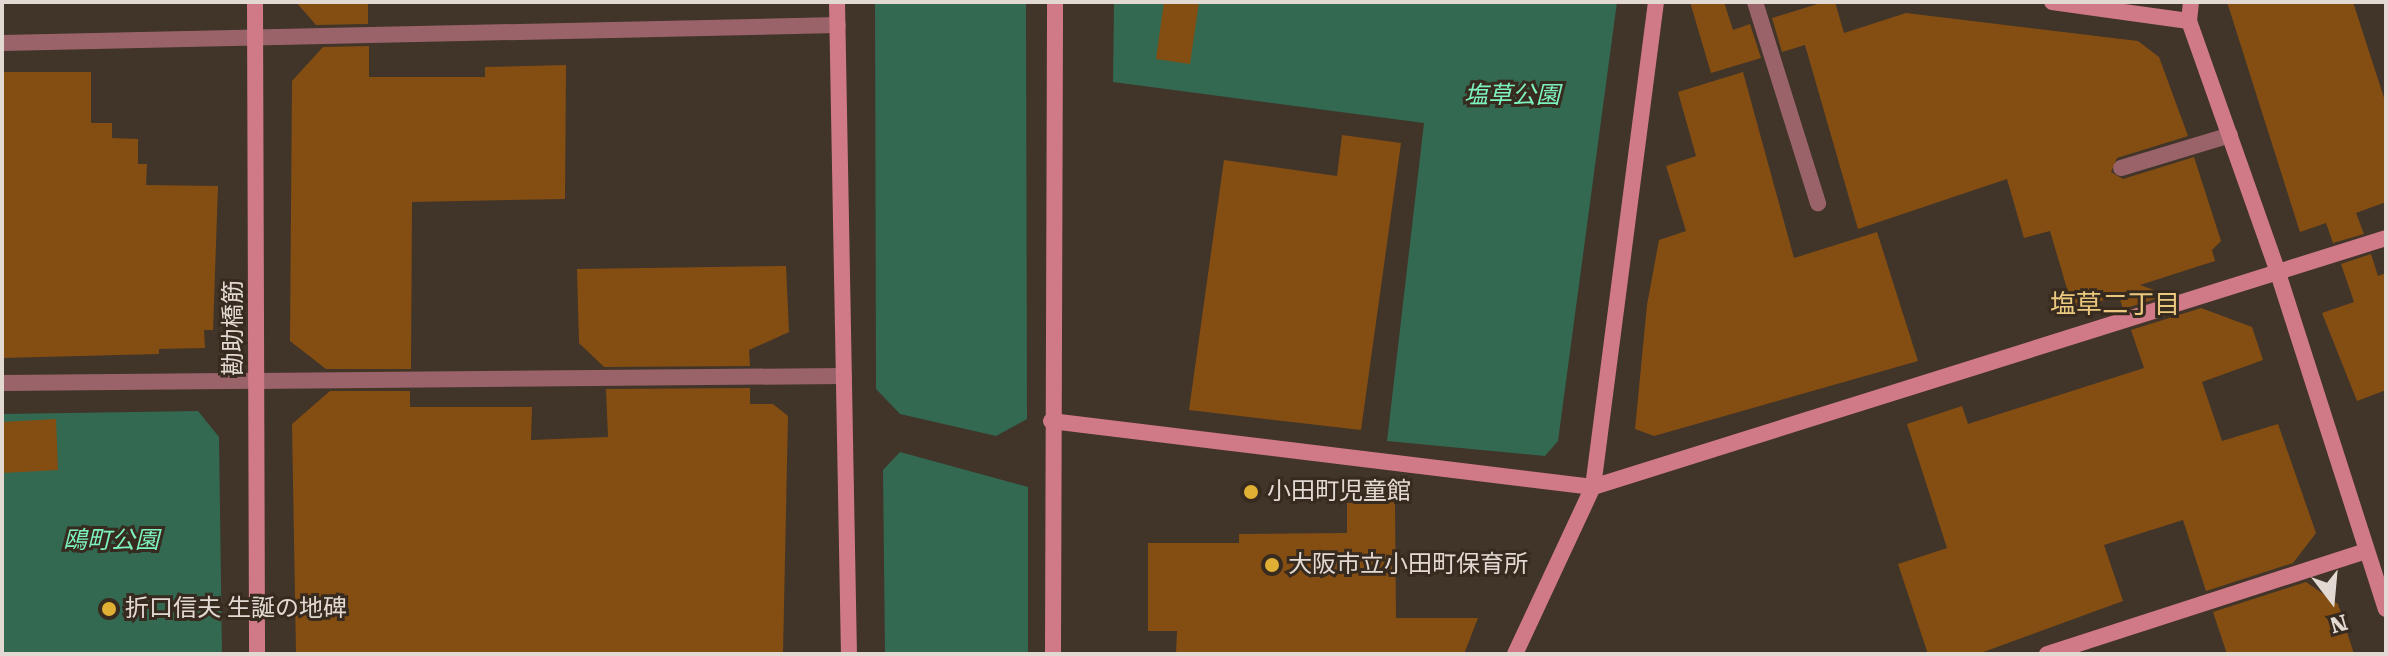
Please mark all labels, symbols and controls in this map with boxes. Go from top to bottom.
park label: 塩草公園 [1464,82,1560,110]
street label: 勘助橋筋 [220,280,248,376]
district label: 塩草二丁目 [2050,289,2180,321]
place label: 小田町児童館 [1267,478,1411,506]
marker: 小田町児童館 [1242,483,1260,501]
park label: 鴎町公園 [63,527,159,555]
place label: 大阪市立小田町保育所 [1288,551,1528,579]
marker: 大阪市立小田町保育所 [1263,556,1281,574]
north arrow [2292,560,2372,640]
place label: 折口信夫 生誕の地碑 [125,595,347,623]
marker: 折口信夫 生誕の地碑 [100,600,118,618]
text: N [2327,609,2350,638]

